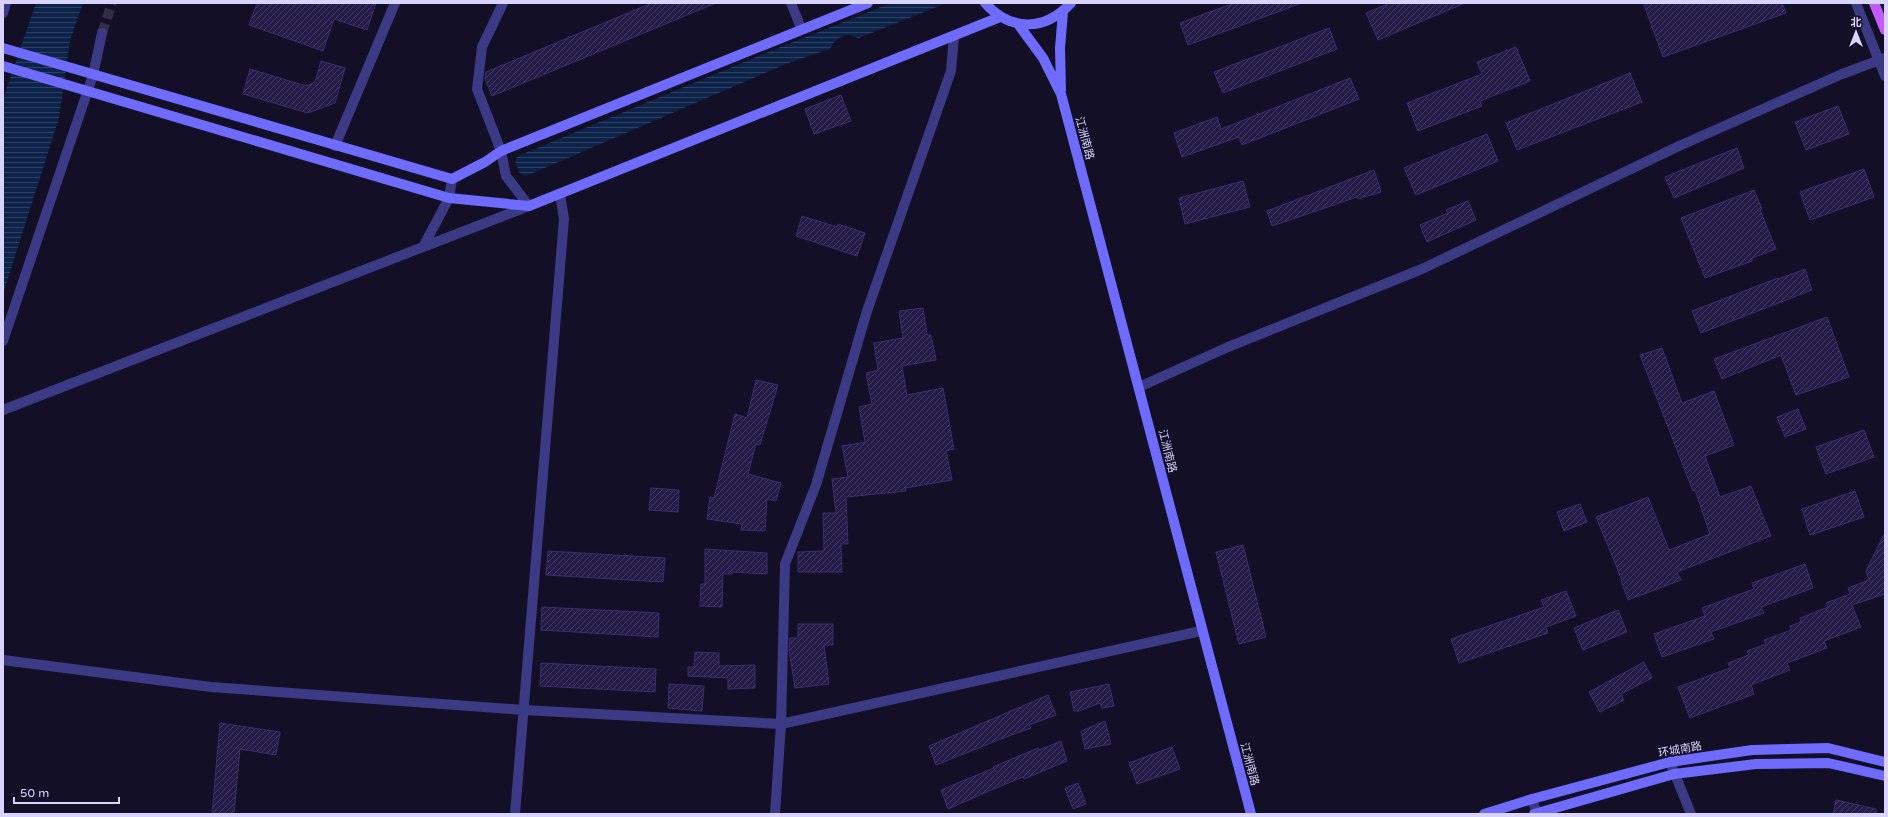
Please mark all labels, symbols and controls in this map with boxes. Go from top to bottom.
north arrow [1836,12,1876,52]
text: 北 [1851,16,1862,29]
street label: 江洲南路 [1073,115,1096,161]
street label: 江洲南路 [1156,428,1179,474]
street label: 环城南路 [1657,739,1703,760]
street label: 江洲南路 [1238,741,1261,787]
scale bar [14,779,119,805]
text: 50 m [20,786,49,800]

